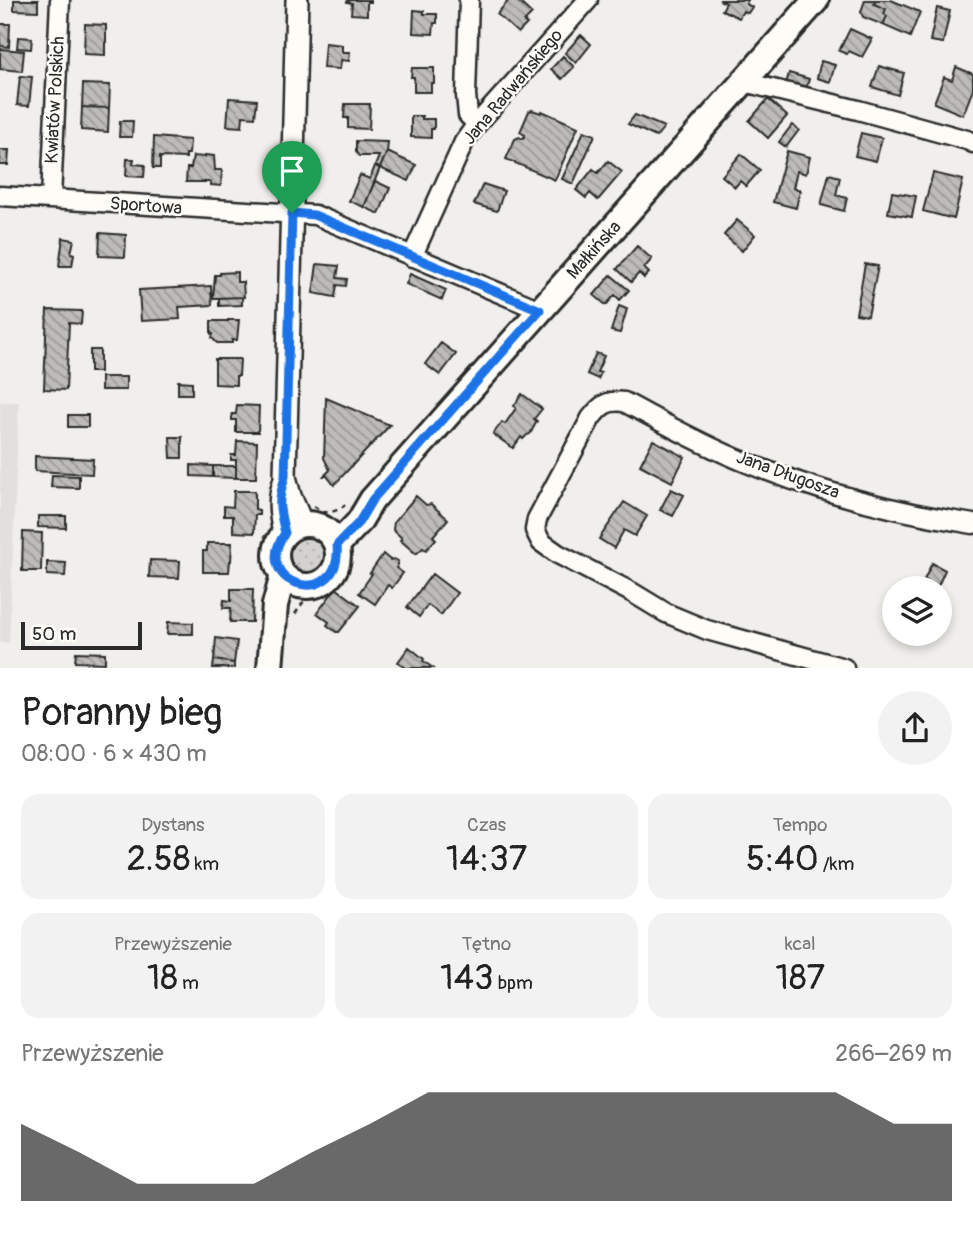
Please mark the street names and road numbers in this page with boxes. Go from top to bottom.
street label: Jana Radwańskiego [458,24,568,149]
street label: Kwiatów Polskich [40,36,70,164]
street label: Sportowa [109,192,183,220]
street label: Małkińska [562,216,626,284]
street label: Jana Długosza [733,446,843,504]

